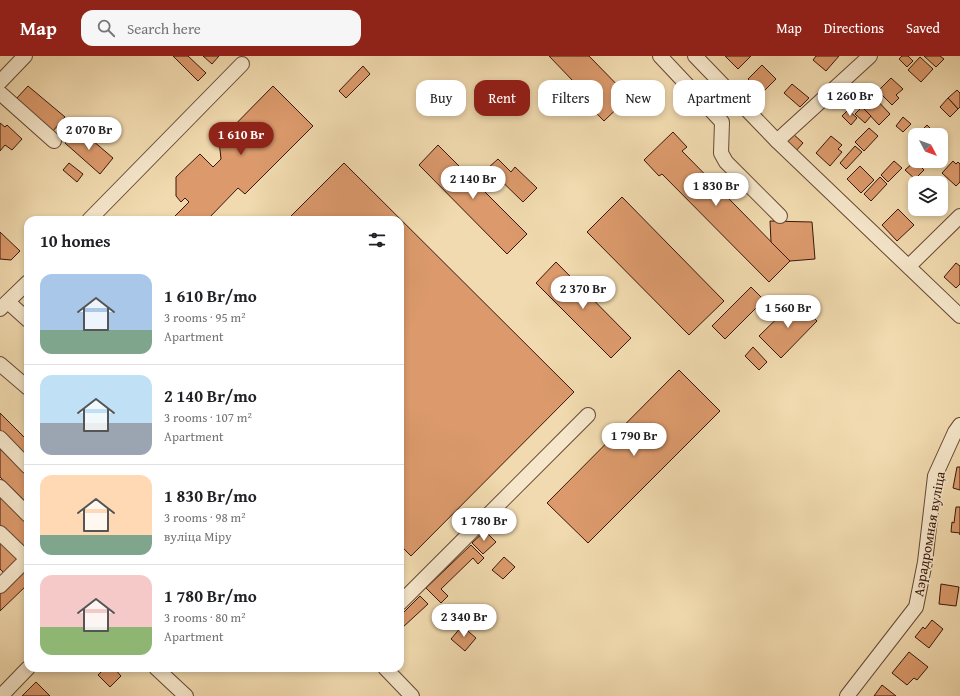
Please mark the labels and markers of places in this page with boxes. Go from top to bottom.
pin: 1 260 Br [809,83,891,117]
pin: 2 070 Br [48,117,130,151]
pin: 1 610 Br [200,122,282,156]
pin: 2 140 Br [432,166,514,200]
pin: 1 830 Br [675,173,757,207]
pin: 2 370 Br [542,276,624,310]
pin: 1 560 Br [747,295,829,329]
pin: 1 790 Br [593,423,675,457]
pin: 1 780 Br [443,508,525,542]
pin: 2 340 Br [423,604,505,638]

